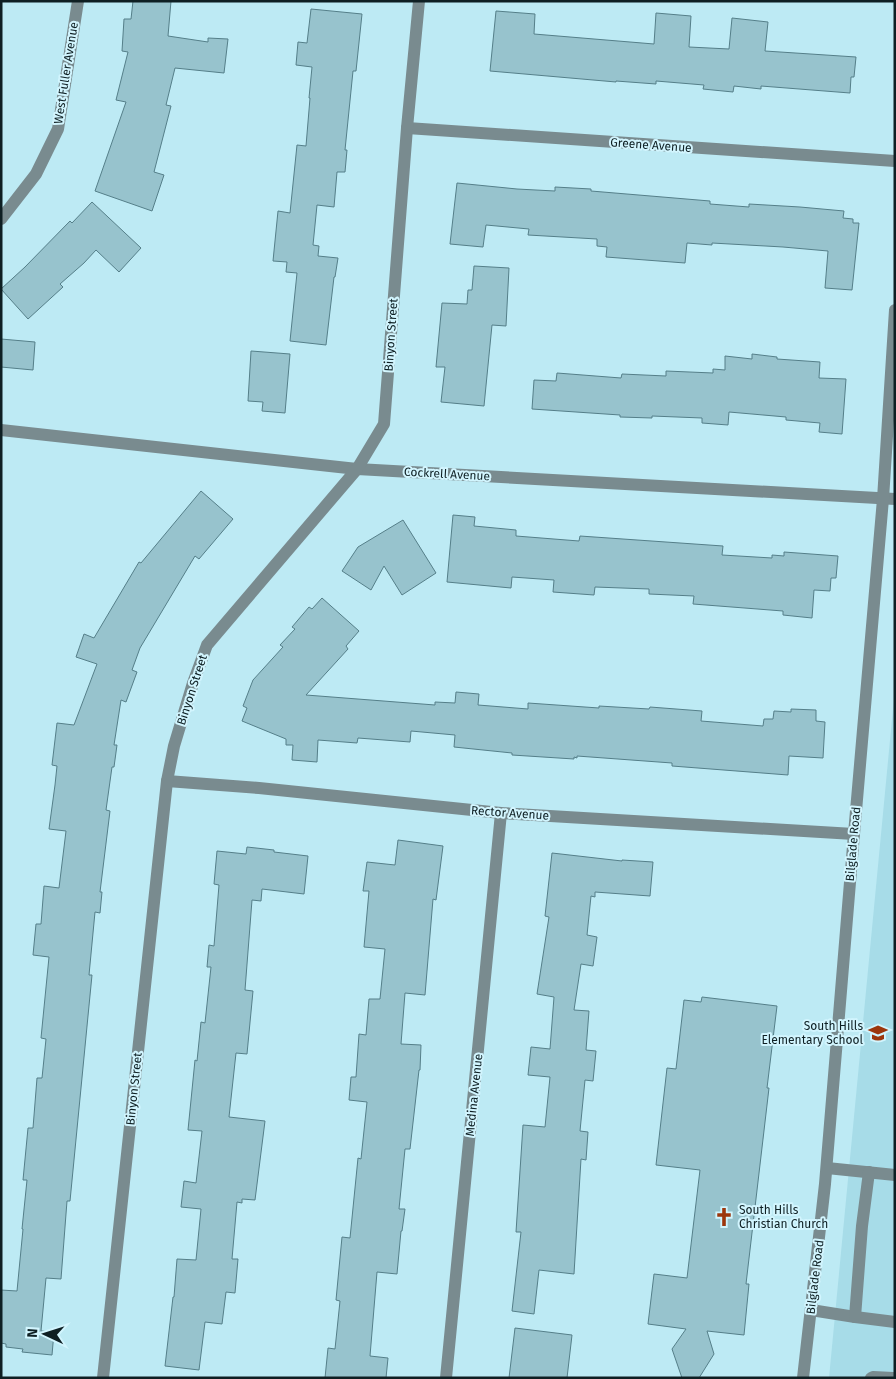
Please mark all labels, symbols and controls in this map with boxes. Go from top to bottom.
street label: West Fuller Avenue [51,21,81,125]
street label: Greene Avenue [610,135,692,155]
street label: Binyon Street [381,297,401,372]
street label: Cockrell Avenue [404,465,490,483]
street label: Binyon Street [174,652,210,727]
street label: Rector Avenue [471,803,549,823]
street label: Bilglade Road [843,806,863,882]
place label: South Hills Elementary School [761,1019,863,1047]
school or university icon: South Hills Elementary School [867,1022,889,1044]
street label: Binyon Street [123,1051,145,1126]
street label: Medina Avenue [463,1053,485,1137]
place label: South Hills Christian Church [739,1203,828,1231]
church icon: South Hills Christian Church [713,1206,735,1228]
street label: Bilglade Road [803,1239,827,1315]
north arrow [20,1309,70,1359]
text: N [24,1328,41,1338]

